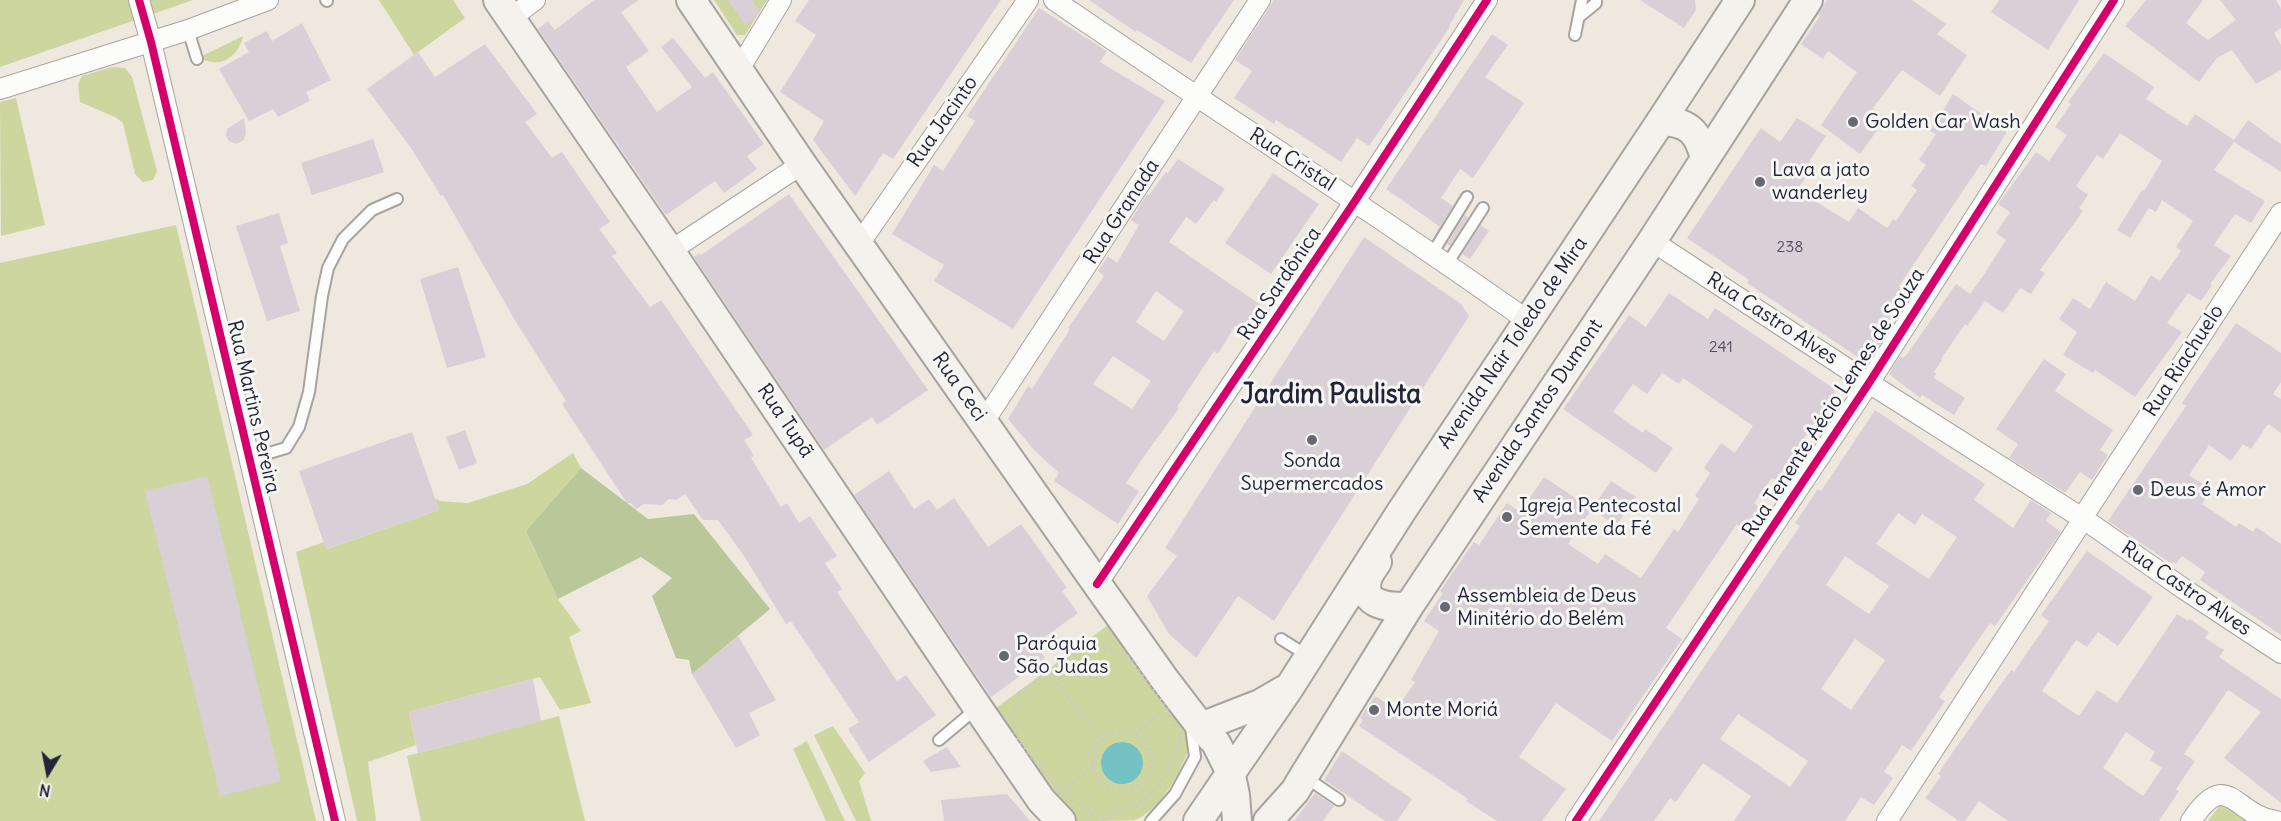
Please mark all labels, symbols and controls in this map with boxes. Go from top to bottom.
street label: Rua Jacinto [903,72,983,172]
place label: Golden Car Wash [1865,110,2021,134]
marker: Golden Car Wash [1846,115,1860,129]
street label: Rua Cristal [1244,123,1340,197]
street label: Rua Granada [1079,155,1165,269]
place label: Lava a jato wanderley [1772,158,1870,205]
marker: Lava a jato wanderley [1753,175,1767,189]
street label: Rua Sardônica [1233,223,1327,345]
street label: Avenida Nair Toledo de Mira [1433,233,1593,453]
house number: 238 [1776,237,1804,257]
street label: Rua Tenente Aécio Lemes de Souza [1738,264,1930,542]
street label: Rua Castro Alves [1702,268,1842,370]
street label: Rua Riachuelo [2139,301,2229,421]
street label: Avenida Santos Dumont [1468,315,1608,507]
street label: Rua Martins Pereira [221,318,285,496]
house number: 241 [1709,337,1733,357]
street label: Rua Ceci [927,348,991,426]
street label: Rua Tupã [752,379,818,463]
district label: Jardim Paulista [1241,380,1421,412]
marker: Sonda Supermercados [1305,433,1319,447]
place label: Sonda Supermercados [1241,449,1383,496]
place label: Deus é Amor [2150,478,2266,502]
marker: Deus é Amor [2131,483,2145,497]
place label: Igreja Pentecostal Semente da Fé [1519,494,1681,541]
marker: Igreja Pentecostal Semente da Fé [1500,510,1514,524]
street label: Rua Castro Alves [2116,537,2256,641]
place label: Assembleia de Deus Minitério do Belém [1457,584,1636,631]
marker: Assembleia de Deus Minitério do Belém [1438,600,1452,614]
place label: Paróquia São Judas [1016,632,1108,679]
marker: Paróquia São Judas [997,649,1011,663]
place label: Monte Moriá [1386,698,1498,722]
marker: Monte Moriá [1367,703,1381,717]
north arrow [18,743,78,803]
text: N [38,780,52,802]

